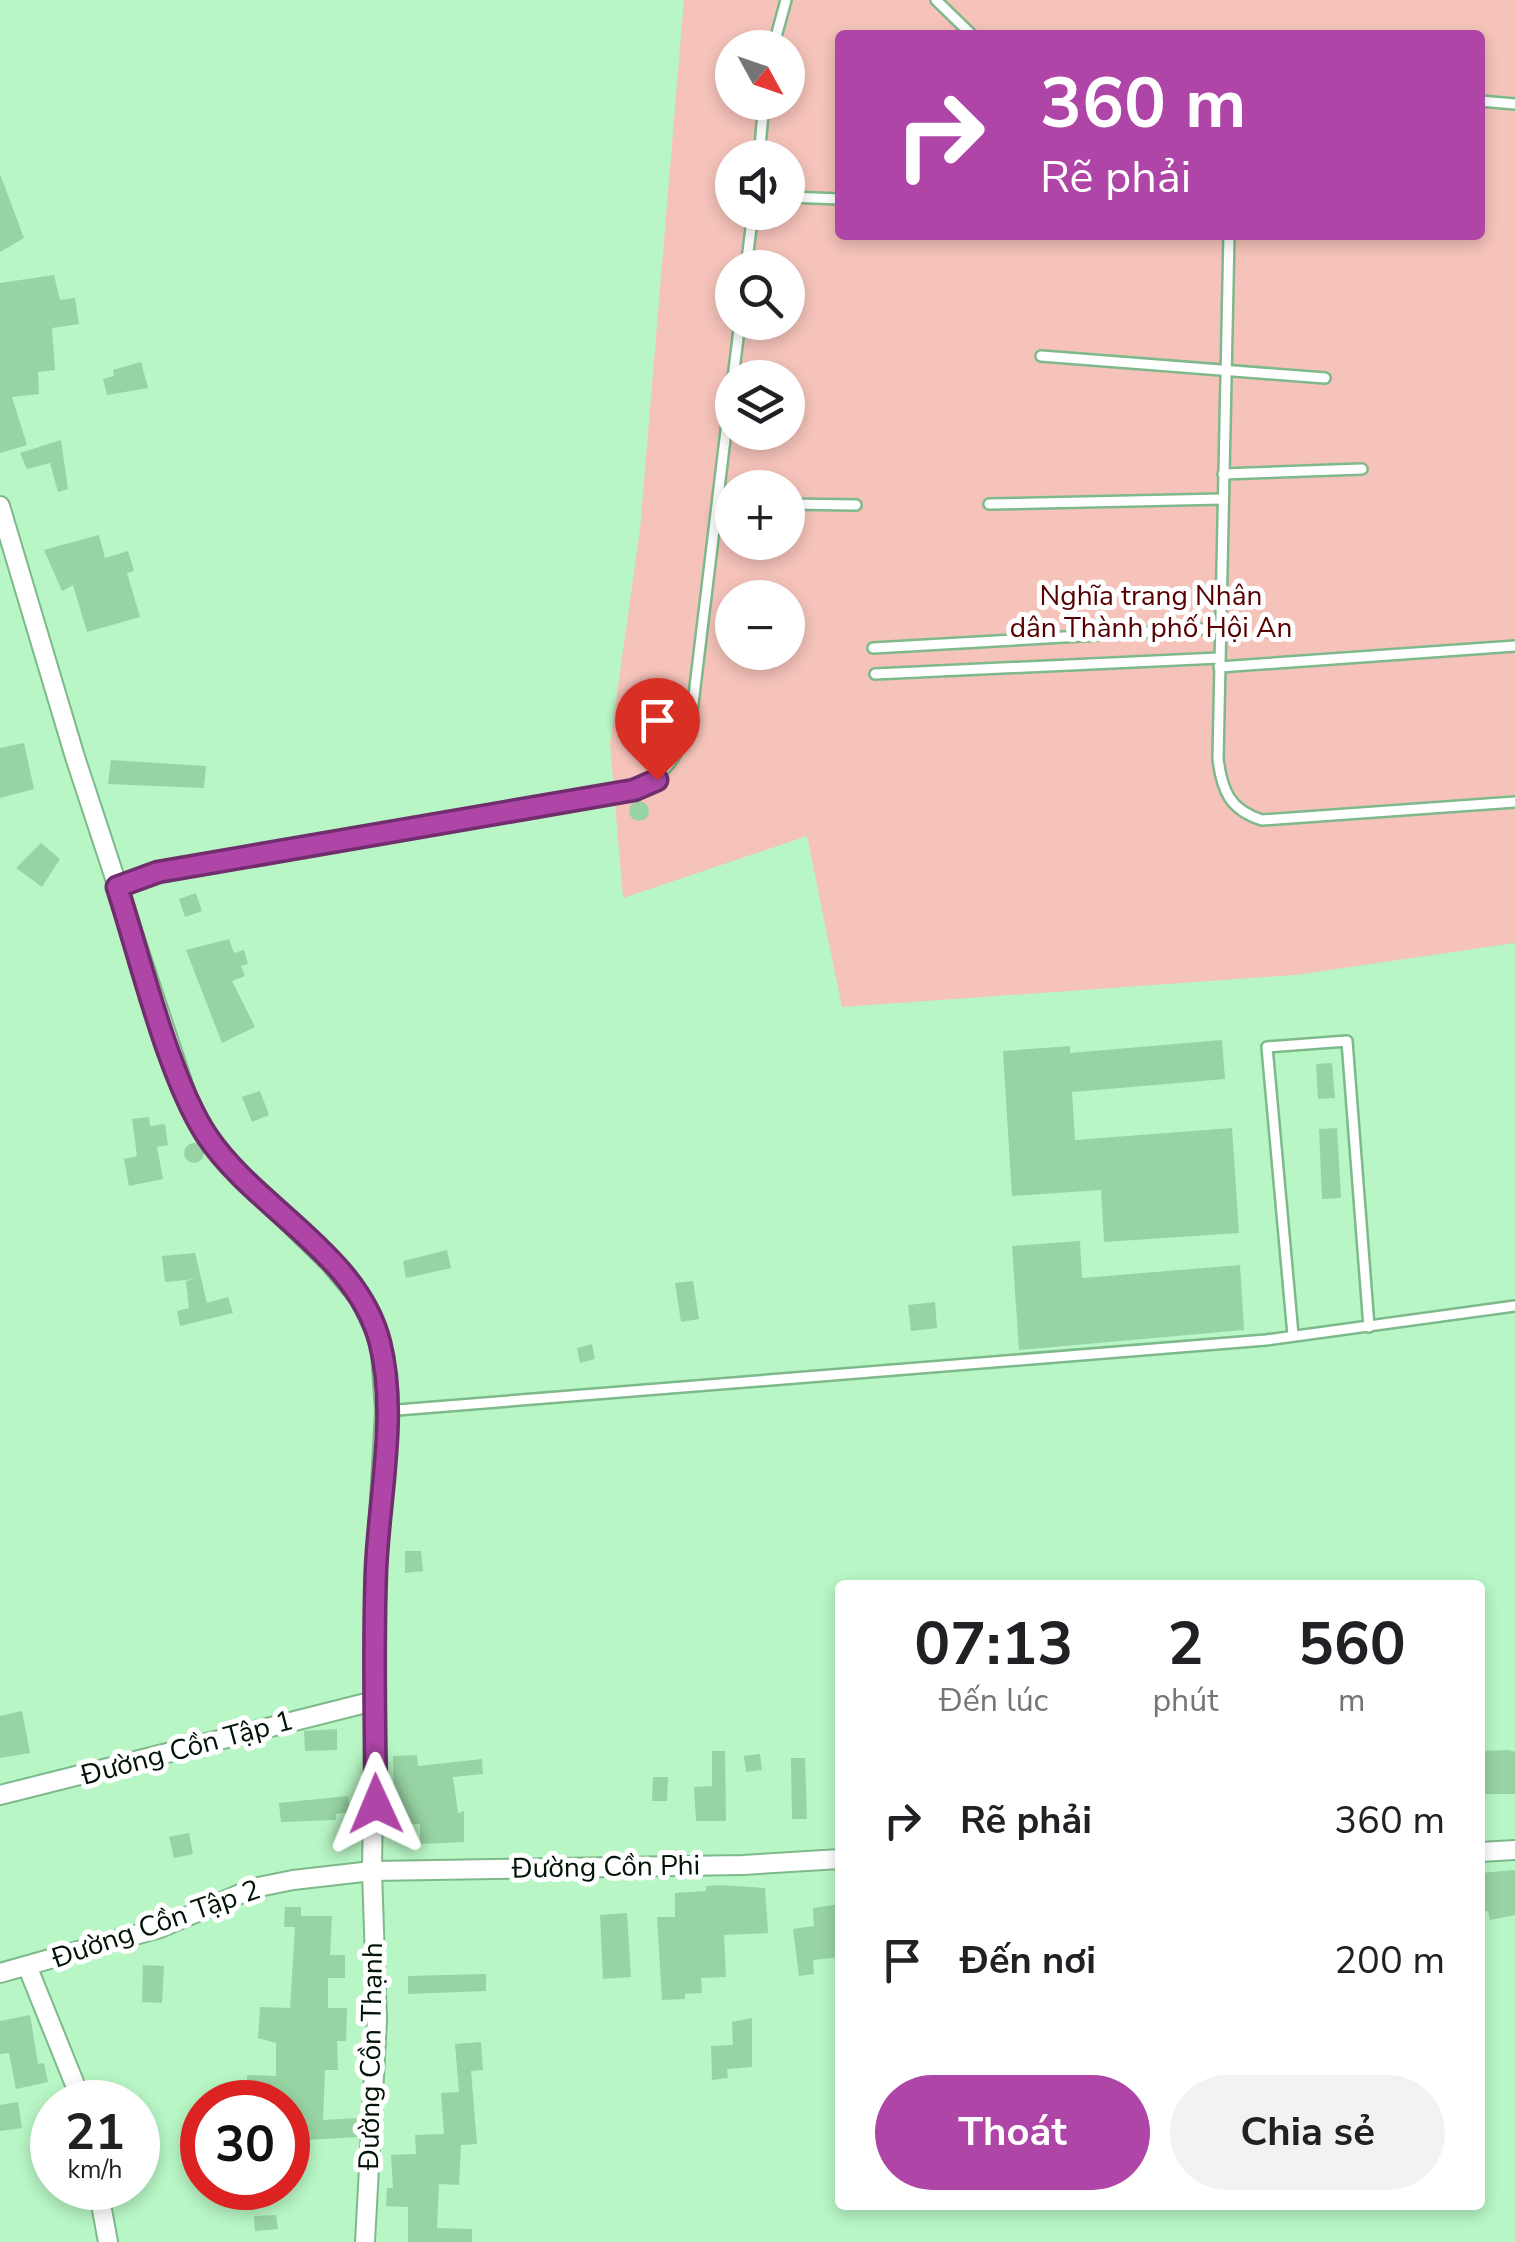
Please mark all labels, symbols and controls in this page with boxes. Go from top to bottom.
north arrow [715,30,805,120]
map controls [715,30,805,670]
text: 360 m [1040,56,1246,152]
icon: right [875,70,1005,200]
button: sound [715,140,805,230]
text: Rẽ phải [1040,147,1191,208]
button: search [715,250,805,340]
button: layers [715,360,805,450]
button: + [715,470,805,560]
park label: Nghĩa trang Nhân dân Thành phố Hội An [1010,577,1292,647]
button: − [715,580,805,670]
pin [615,678,700,781]
icon: arrive [630,693,685,748]
text: 07:13 [914,1603,1073,1685]
text: 2 [1167,1603,1203,1685]
text: 560 [1298,1603,1406,1685]
text: Đến lúc [939,1679,1048,1722]
text: phút [1152,1679,1218,1722]
text: m [1338,1679,1365,1722]
street label: Đường Cồn Tập 1 [76,1701,297,1795]
position arrow [324,1752,428,1856]
icon: right [875,1793,930,1848]
text: Rẽ phải [960,1795,1092,1846]
text: 360 m [1334,1795,1445,1846]
street label: Đường Cồn Phi [511,1846,700,1888]
street label: Đường Cồn Tập 2 [46,1871,265,1978]
icon: arrive [875,1933,930,1988]
text: Đến nơi [960,1935,1096,1986]
text: 200 m [1334,1935,1445,1986]
street label: Đường Cồn Thạnh [350,1942,392,2171]
button: Thoát [875,2075,1150,2190]
button: Chia sẻ [1170,2075,1445,2190]
speed limit sign: 30 [180,2080,310,2210]
text: 21 [65,2098,125,2167]
text: km/h [67,2153,123,2187]

